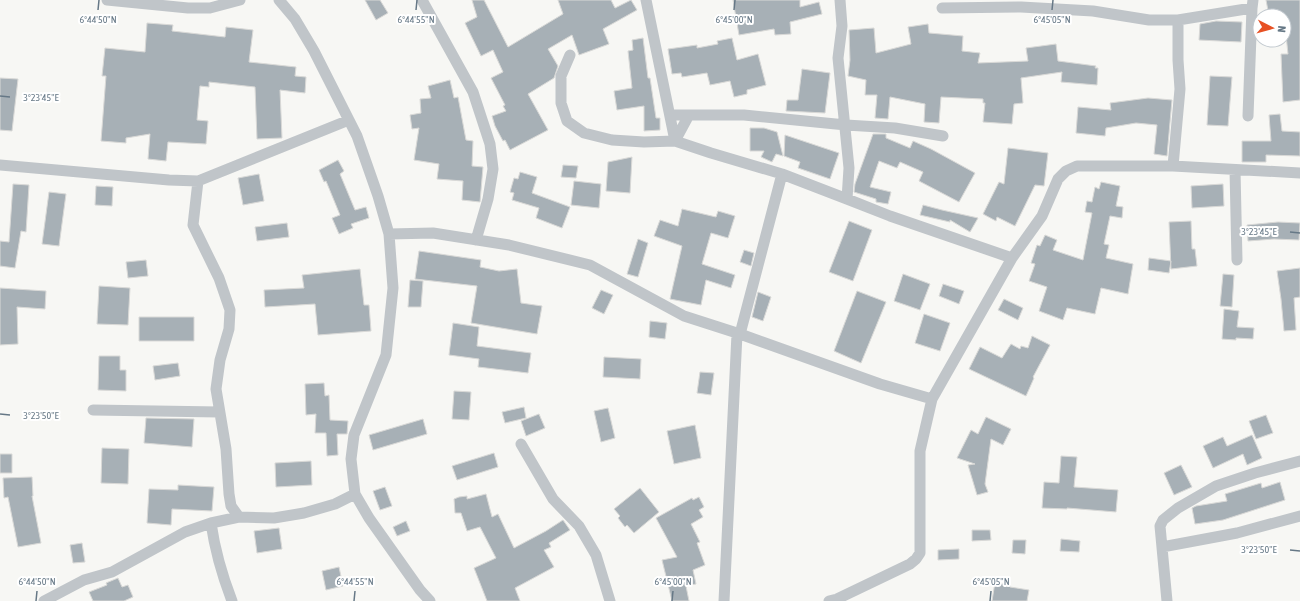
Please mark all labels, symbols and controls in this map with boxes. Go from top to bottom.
north arrow [1252,8,1292,48]
text: 6°44'50"N [79,14,117,25]
text: 6°44'55"N [397,14,435,25]
text: 6°45'00"N [715,14,753,25]
text: 6°45'05"N [1033,14,1071,25]
text: N [1276,25,1288,33]
text: 3°23'45"E [23,92,59,103]
text: 3°23'45"E [1241,226,1277,237]
text: 3°23'50"E [23,410,59,421]
text: 3°23'50"E [1241,544,1277,555]
text: 6°44'50"N [18,576,56,587]
text: 6°44'55"N [336,576,374,587]
text: 6°45'00"N [654,576,692,587]
text: 6°45'05"N [972,576,1010,587]

